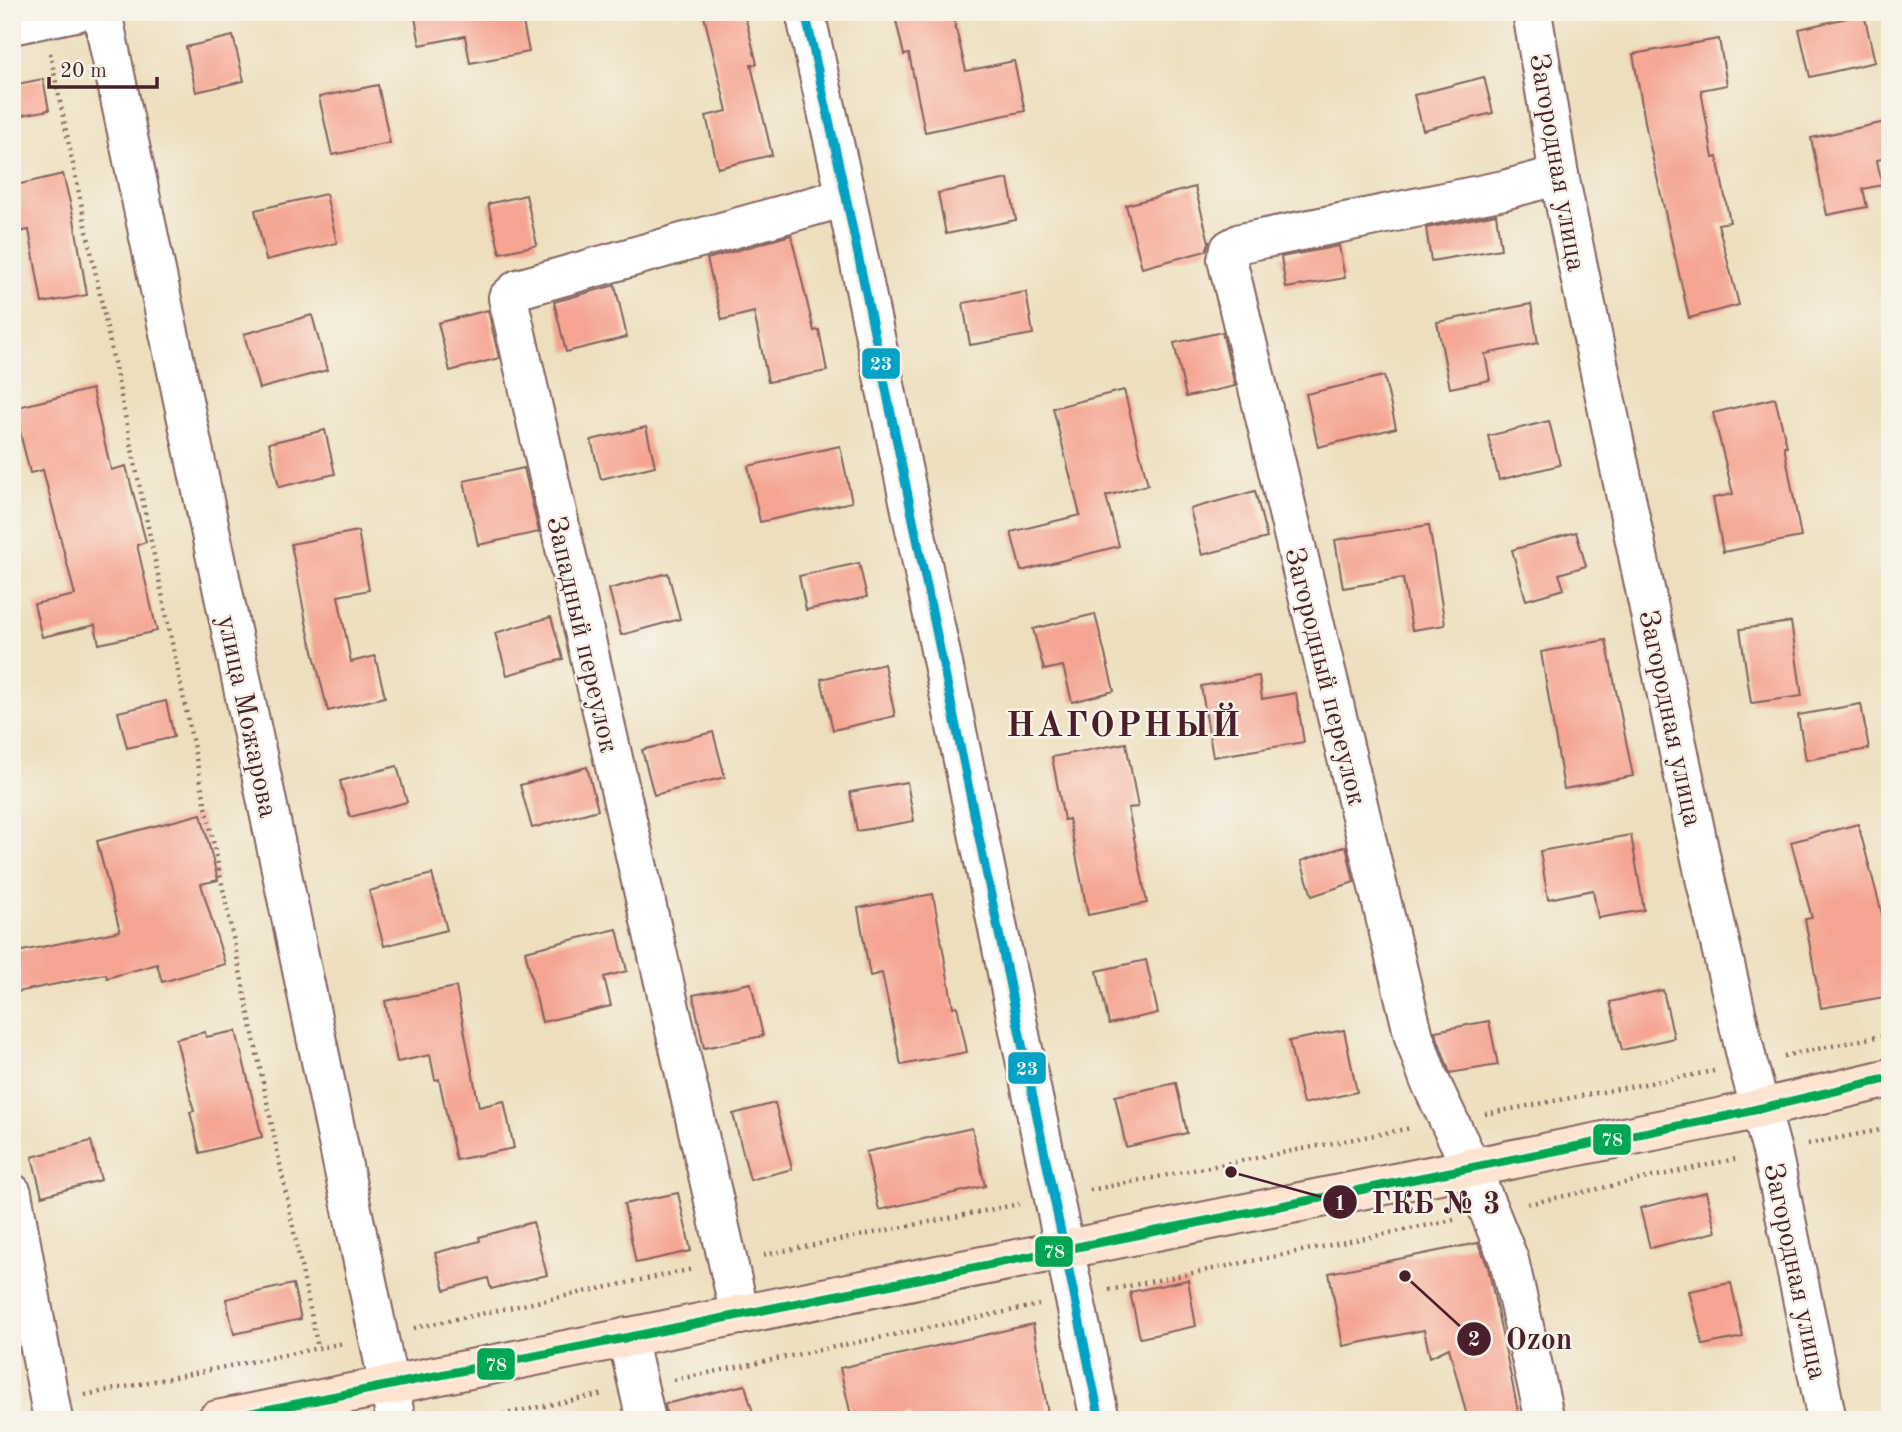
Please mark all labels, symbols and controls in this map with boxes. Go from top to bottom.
scale bar [49,46,158,90]
street label: Загородная улица [1523,52,1589,274]
text: 20 m [60,61,107,82]
line badge: 23 [861,347,901,380]
text: 23 [870,356,892,375]
street label: Западный переулок [540,514,622,756]
street label: Загородный переулок [1278,545,1370,809]
street label: Загородная улица [1632,608,1706,830]
street label: улица Можарова [211,613,281,821]
district label: НАГОРНЫЙ [1006,702,1242,744]
line badge: 23 [1007,1051,1047,1085]
text: 23 [1016,1061,1038,1080]
line badge: 78 [1592,1123,1632,1156]
text: 78 [1601,1132,1623,1151]
street label: Загородная улица [1757,1161,1831,1383]
callout: ГКБ № 3 [1322,1177,1514,1228]
text: ГКБ № 3 [1372,1190,1501,1220]
text: 1 [1334,1194,1346,1215]
line badge: 78 [1034,1235,1074,1268]
text: 78 [1043,1244,1065,1263]
callout: Ozon [1456,1313,1586,1364]
text: Ozon [1506,1326,1572,1356]
text: 2 [1468,1330,1480,1351]
line badge: 78 [476,1347,516,1381]
text: 78 [485,1357,507,1376]

